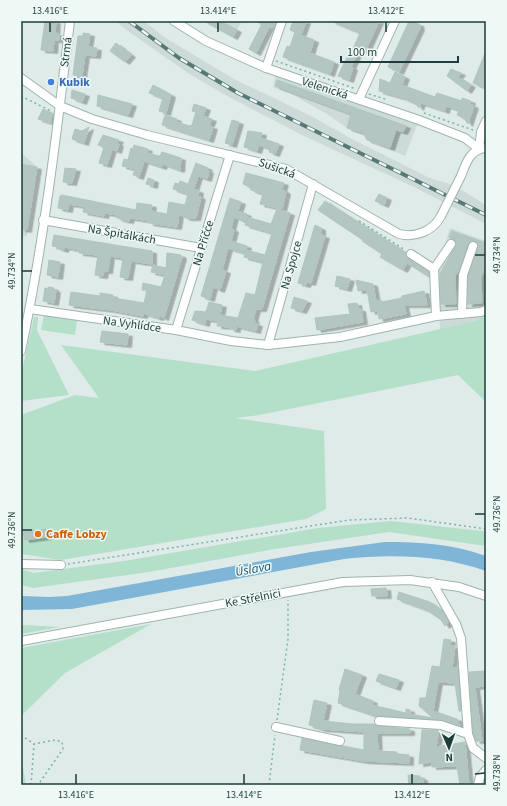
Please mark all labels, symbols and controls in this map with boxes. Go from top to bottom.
text: 13.416°E [32,4,68,18]
text: 13.414°E [200,4,236,18]
text: 13.412°E [368,4,404,18]
street label: Strmá [56,36,77,68]
scale bar [341,38,458,64]
text: 100 m [347,44,377,61]
street label: Velenická [299,73,350,104]
place label: Kubik [59,74,90,91]
marker: Kubik [46,77,56,87]
street label: Sušická [256,154,298,183]
street label: Na Příčce [189,218,218,268]
street label: Na Špitálkách [86,220,157,249]
text: 49.734°N [490,236,504,274]
street label: Na Spojce [276,239,307,291]
text: 49.734°N [5,252,19,290]
street label: Na Vyhlídce [102,312,162,337]
text: 49.736°N [490,495,504,533]
text: 49.736°N [5,511,19,549]
place label: Caffe Lobzy [46,526,108,543]
marker: Caffe Lobzy [33,529,43,539]
water label: Úslava [234,557,273,581]
street label: Ke Střelnici [224,585,282,612]
north arrow [429,728,469,768]
text: N [445,750,453,765]
text: 49.738°N [490,754,504,792]
text: 13.416°E [58,788,94,802]
text: 13.414°E [226,788,262,802]
text: 13.412°E [394,788,430,802]

